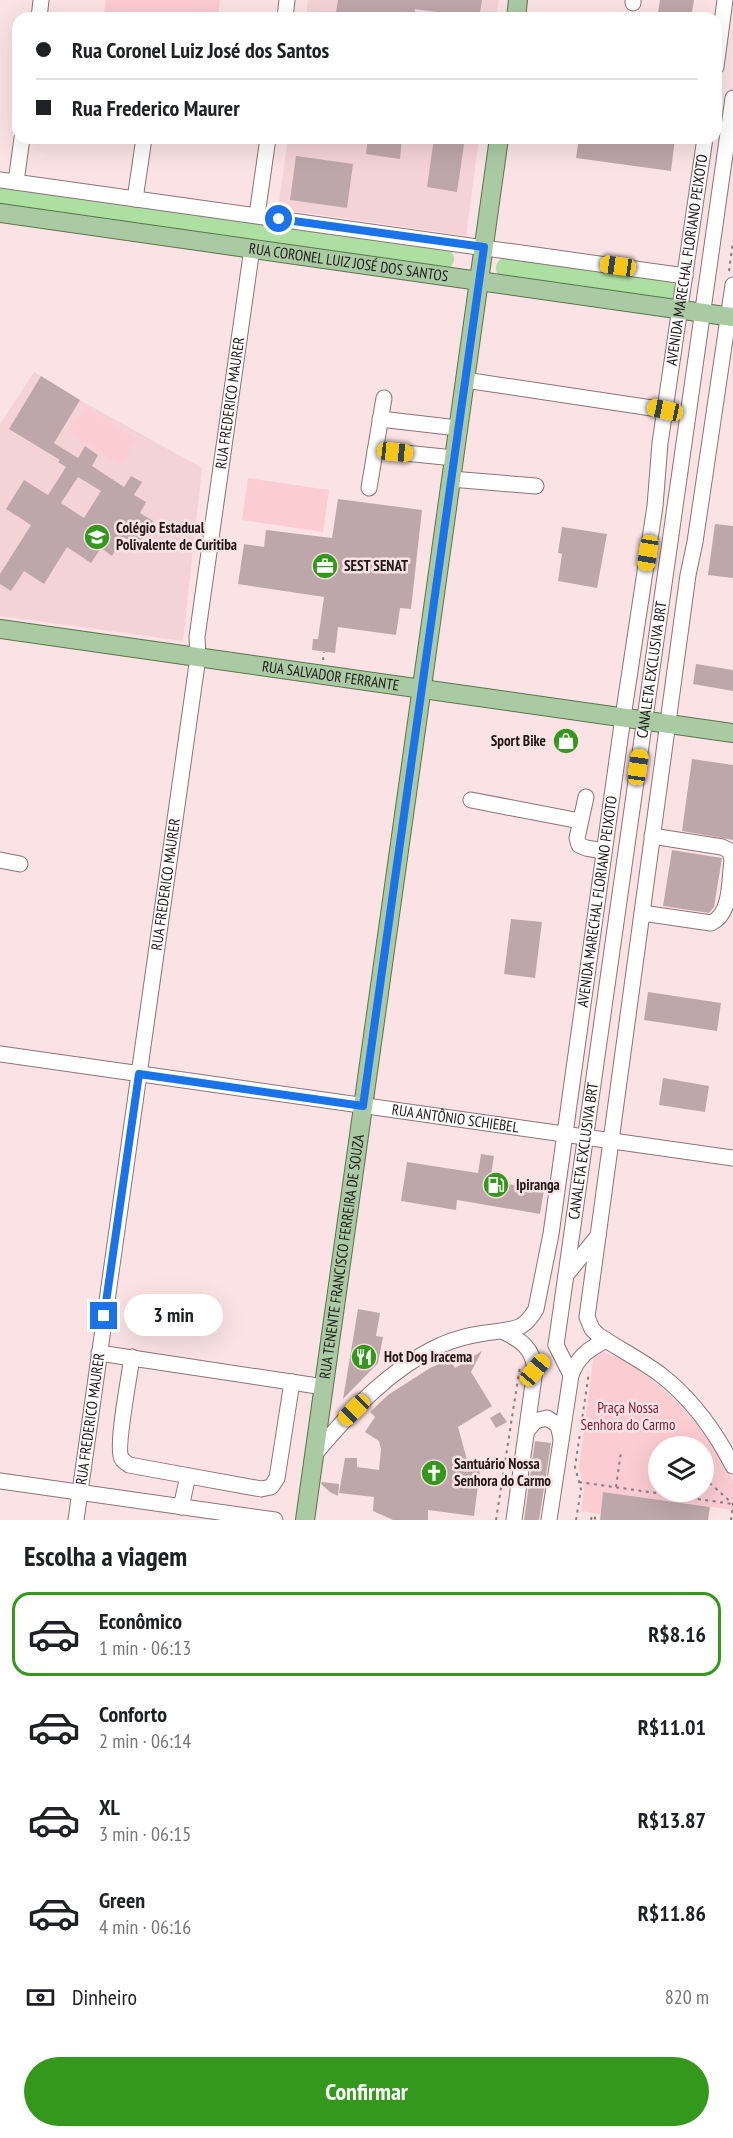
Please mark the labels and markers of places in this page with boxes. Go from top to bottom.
place label: Colégio Estadual Polivalente de Curitiba [116,518,237,554]
school or university icon: Colégio Estadual Polivalente de Curitiba [82,522,112,552]
office icon: SEST SENAT [310,551,340,581]
place label: SEST SENAT [344,556,408,575]
shop icon: Sport Bike [551,726,581,756]
place label: Sport Bike [491,731,546,750]
fuel station icon: Ipiranga [481,1170,511,1200]
place label: Ipiranga [516,1175,560,1194]
restaurant icon: Hot Dog Iracema [349,1342,379,1372]
place label: Hot Dog Iracema [384,1347,472,1366]
place label: Santuário Nossa Senhora do Carmo [454,1454,551,1490]
church icon: Santuário Nossa Senhora do Carmo [419,1458,449,1488]

